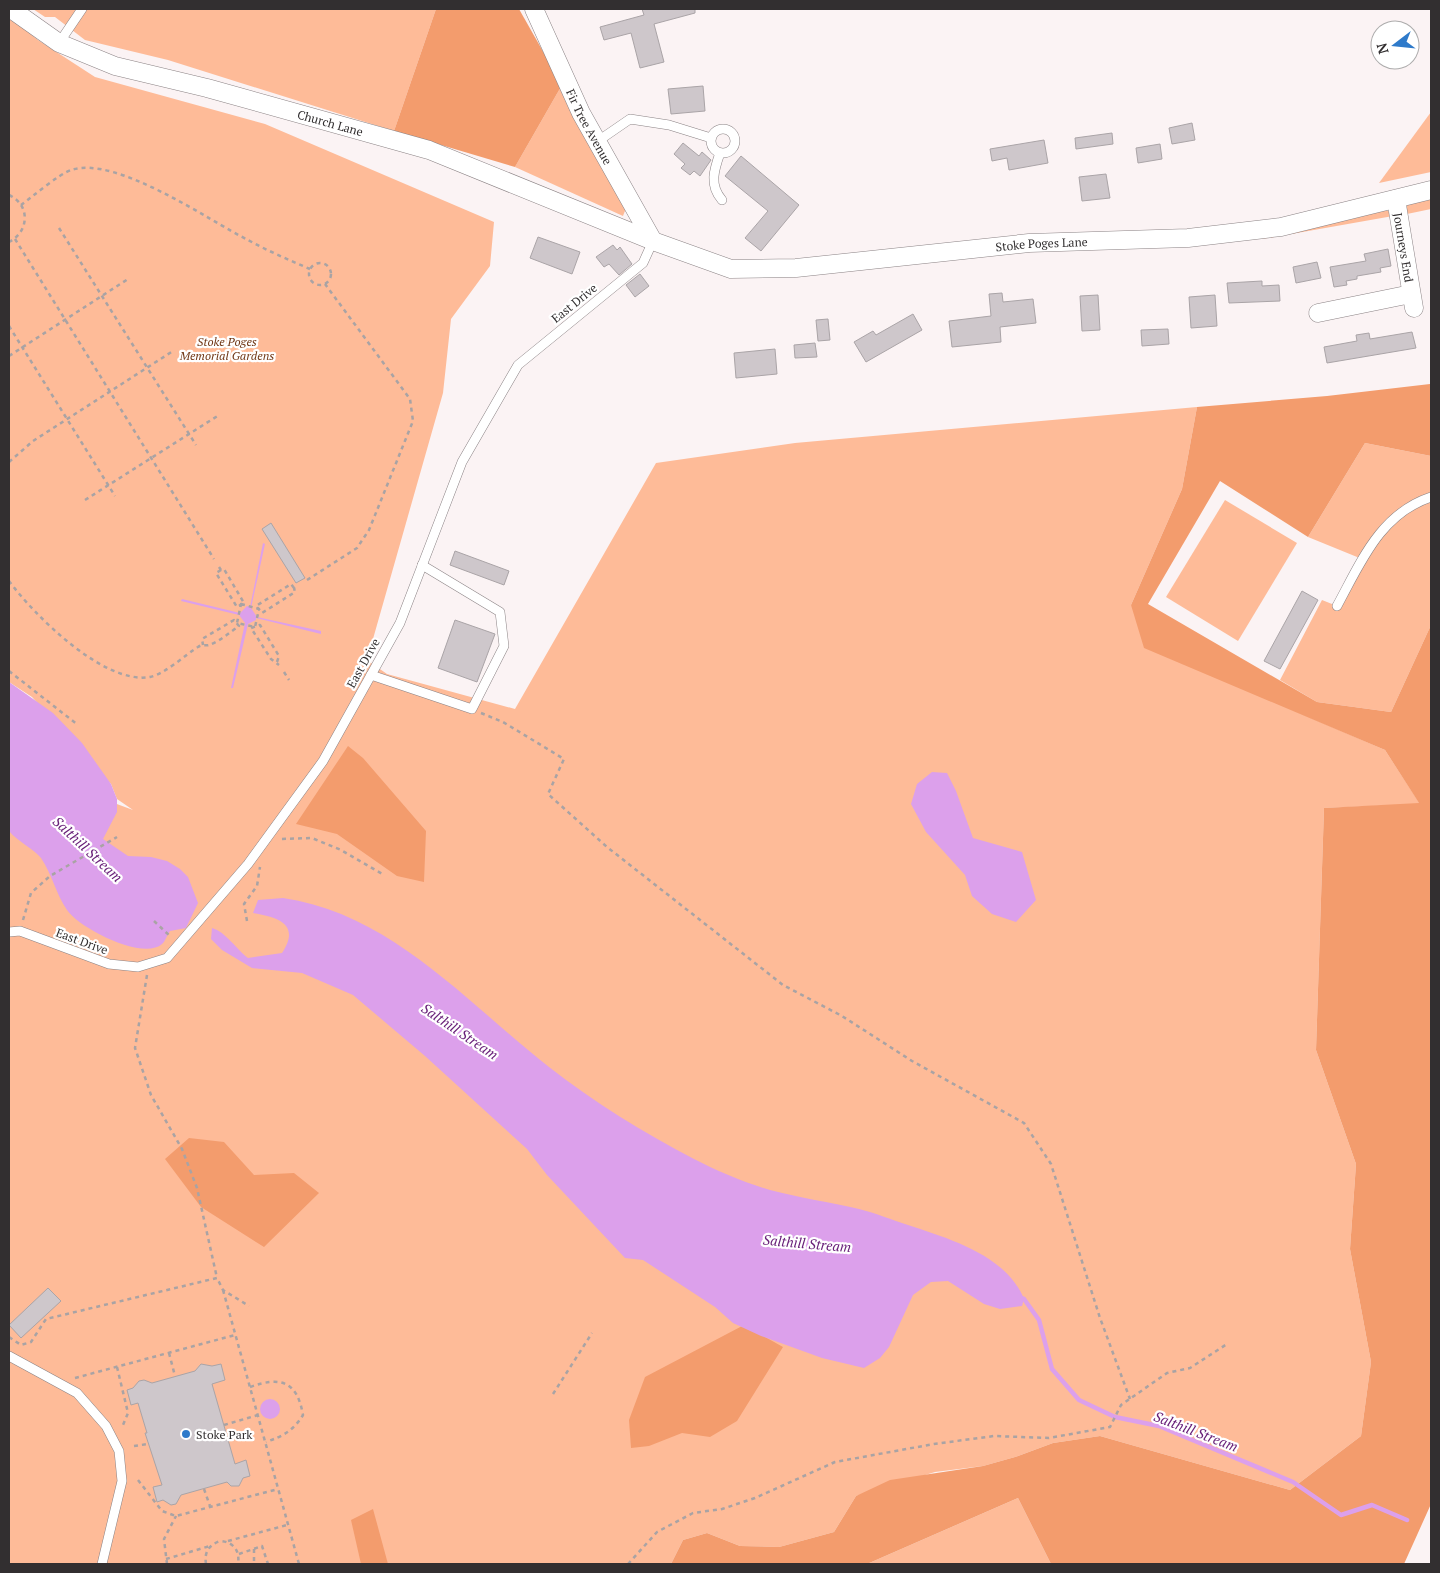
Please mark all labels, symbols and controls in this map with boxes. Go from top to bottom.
north arrow [1370,20,1420,70]
text: N [1371,41,1393,56]
street label: Fir Tree Avenue [564,86,616,167]
street label: Church Lane [296,106,365,139]
street label: Journeys End [1391,211,1417,284]
street label: Stoke Poges Lane [995,234,1088,254]
street label: East Drive [548,280,600,326]
park label: Stoke Poges Memorial Gardens [179,334,274,363]
street label: East Drive [343,636,383,690]
water label: Salthill Stream [49,812,127,886]
street label: East Drive [54,925,110,957]
water label: Salthill Stream [418,998,502,1064]
water label: Salthill Stream [762,1230,852,1256]
water label: Salthill Stream [1151,1406,1241,1456]
place label: Stoke Park [196,1427,253,1442]
marker: Stoke Park [180,1428,192,1440]

